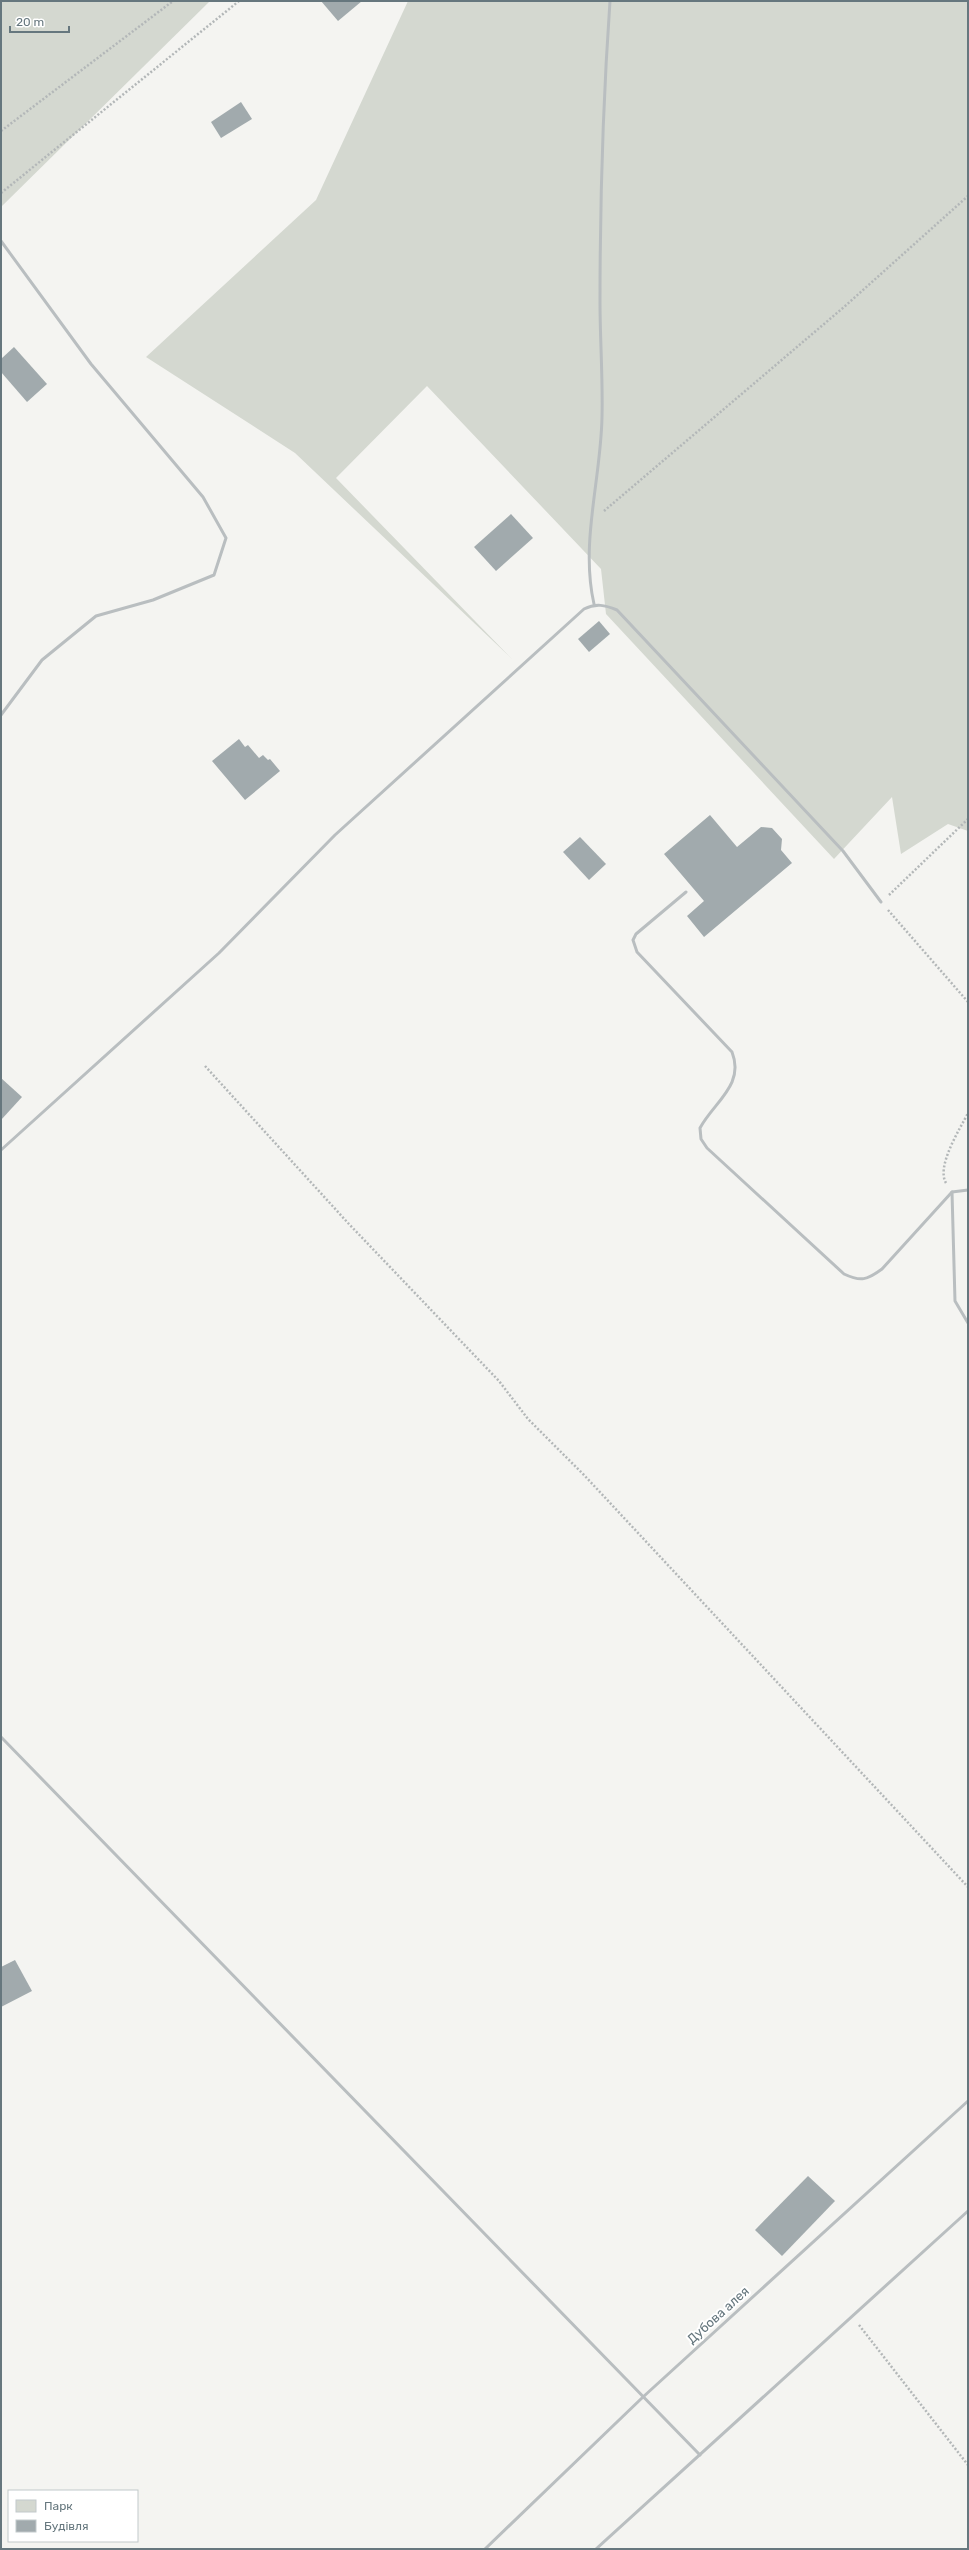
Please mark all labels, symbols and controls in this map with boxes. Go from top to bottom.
scale bar [10,8,69,34]
text: 20 m [16,15,44,29]
street label: Дубова алея [684,2283,752,2347]
legend [8,2490,138,2542]
text: Парк [44,2499,73,2513]
text: Будівля [44,2519,89,2533]

